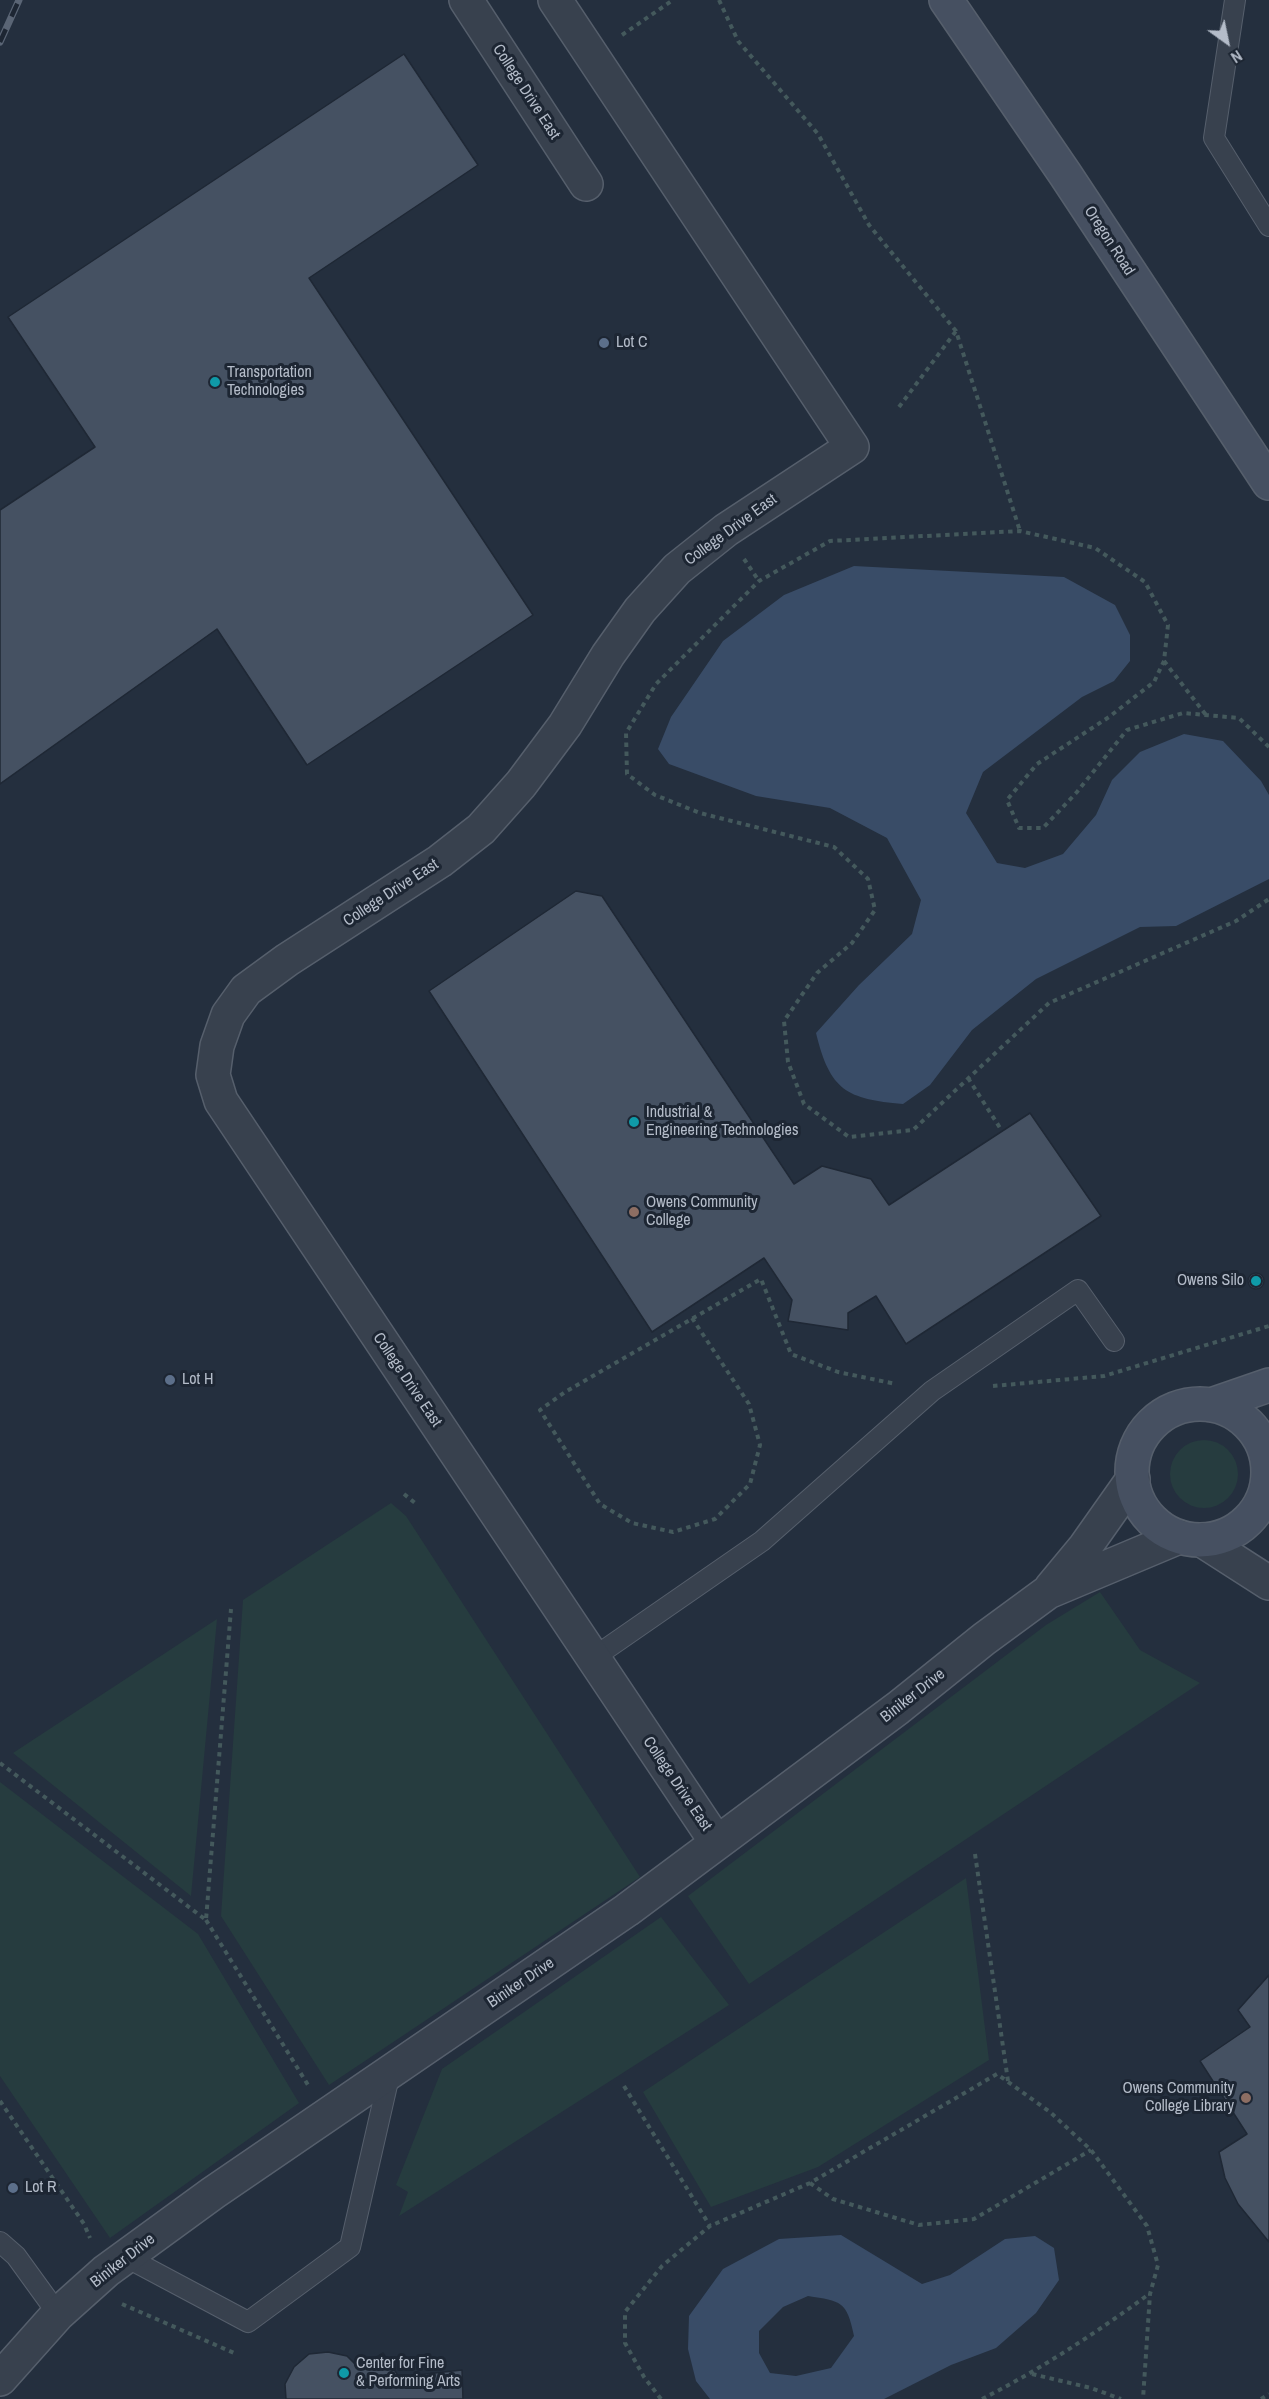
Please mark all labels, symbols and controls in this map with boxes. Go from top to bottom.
north arrow [1197,12,1257,72]
street label: College Drive East [488,41,564,143]
text: N [1227,45,1247,69]
street label: Oregon Road [1079,203,1139,279]
place label: Lot C [616,333,647,353]
marker: Lot C [597,336,611,350]
place label: Transportation Technologies [227,363,312,401]
marker: Transportation Technologies [208,375,222,389]
street label: College Drive East [681,490,781,570]
street label: College Drive East [340,855,442,931]
place label: Industrial & Engineering Technologies [646,1103,798,1141]
marker: Industrial & Engineering Technologies [627,1115,641,1129]
place label: Owens Community College [646,1193,758,1231]
marker: Owens Community College [627,1205,641,1219]
place label: Owens Silo [1177,1271,1244,1291]
marker: Owens Silo [1249,1274,1263,1288]
street label: College Drive East [368,1329,446,1431]
place label: Lot H [182,1370,213,1390]
marker: Lot H [163,1373,177,1387]
street label: Biniker Drive [877,1665,949,1727]
street label: College Drive East [638,1733,716,1835]
street label: Biniker Drive [484,1954,558,2012]
place label: Owens Community College Library [1122,2079,1234,2117]
marker: Owens Community College Library [1239,2091,1253,2105]
place label: Lot R [25,2178,56,2198]
marker: Lot R [6,2181,20,2195]
street label: Biniker Drive [87,2230,159,2292]
place label: Center for Fine & Performing Arts [356,2354,460,2392]
marker: Center for Fine & Performing Arts [337,2366,351,2380]

